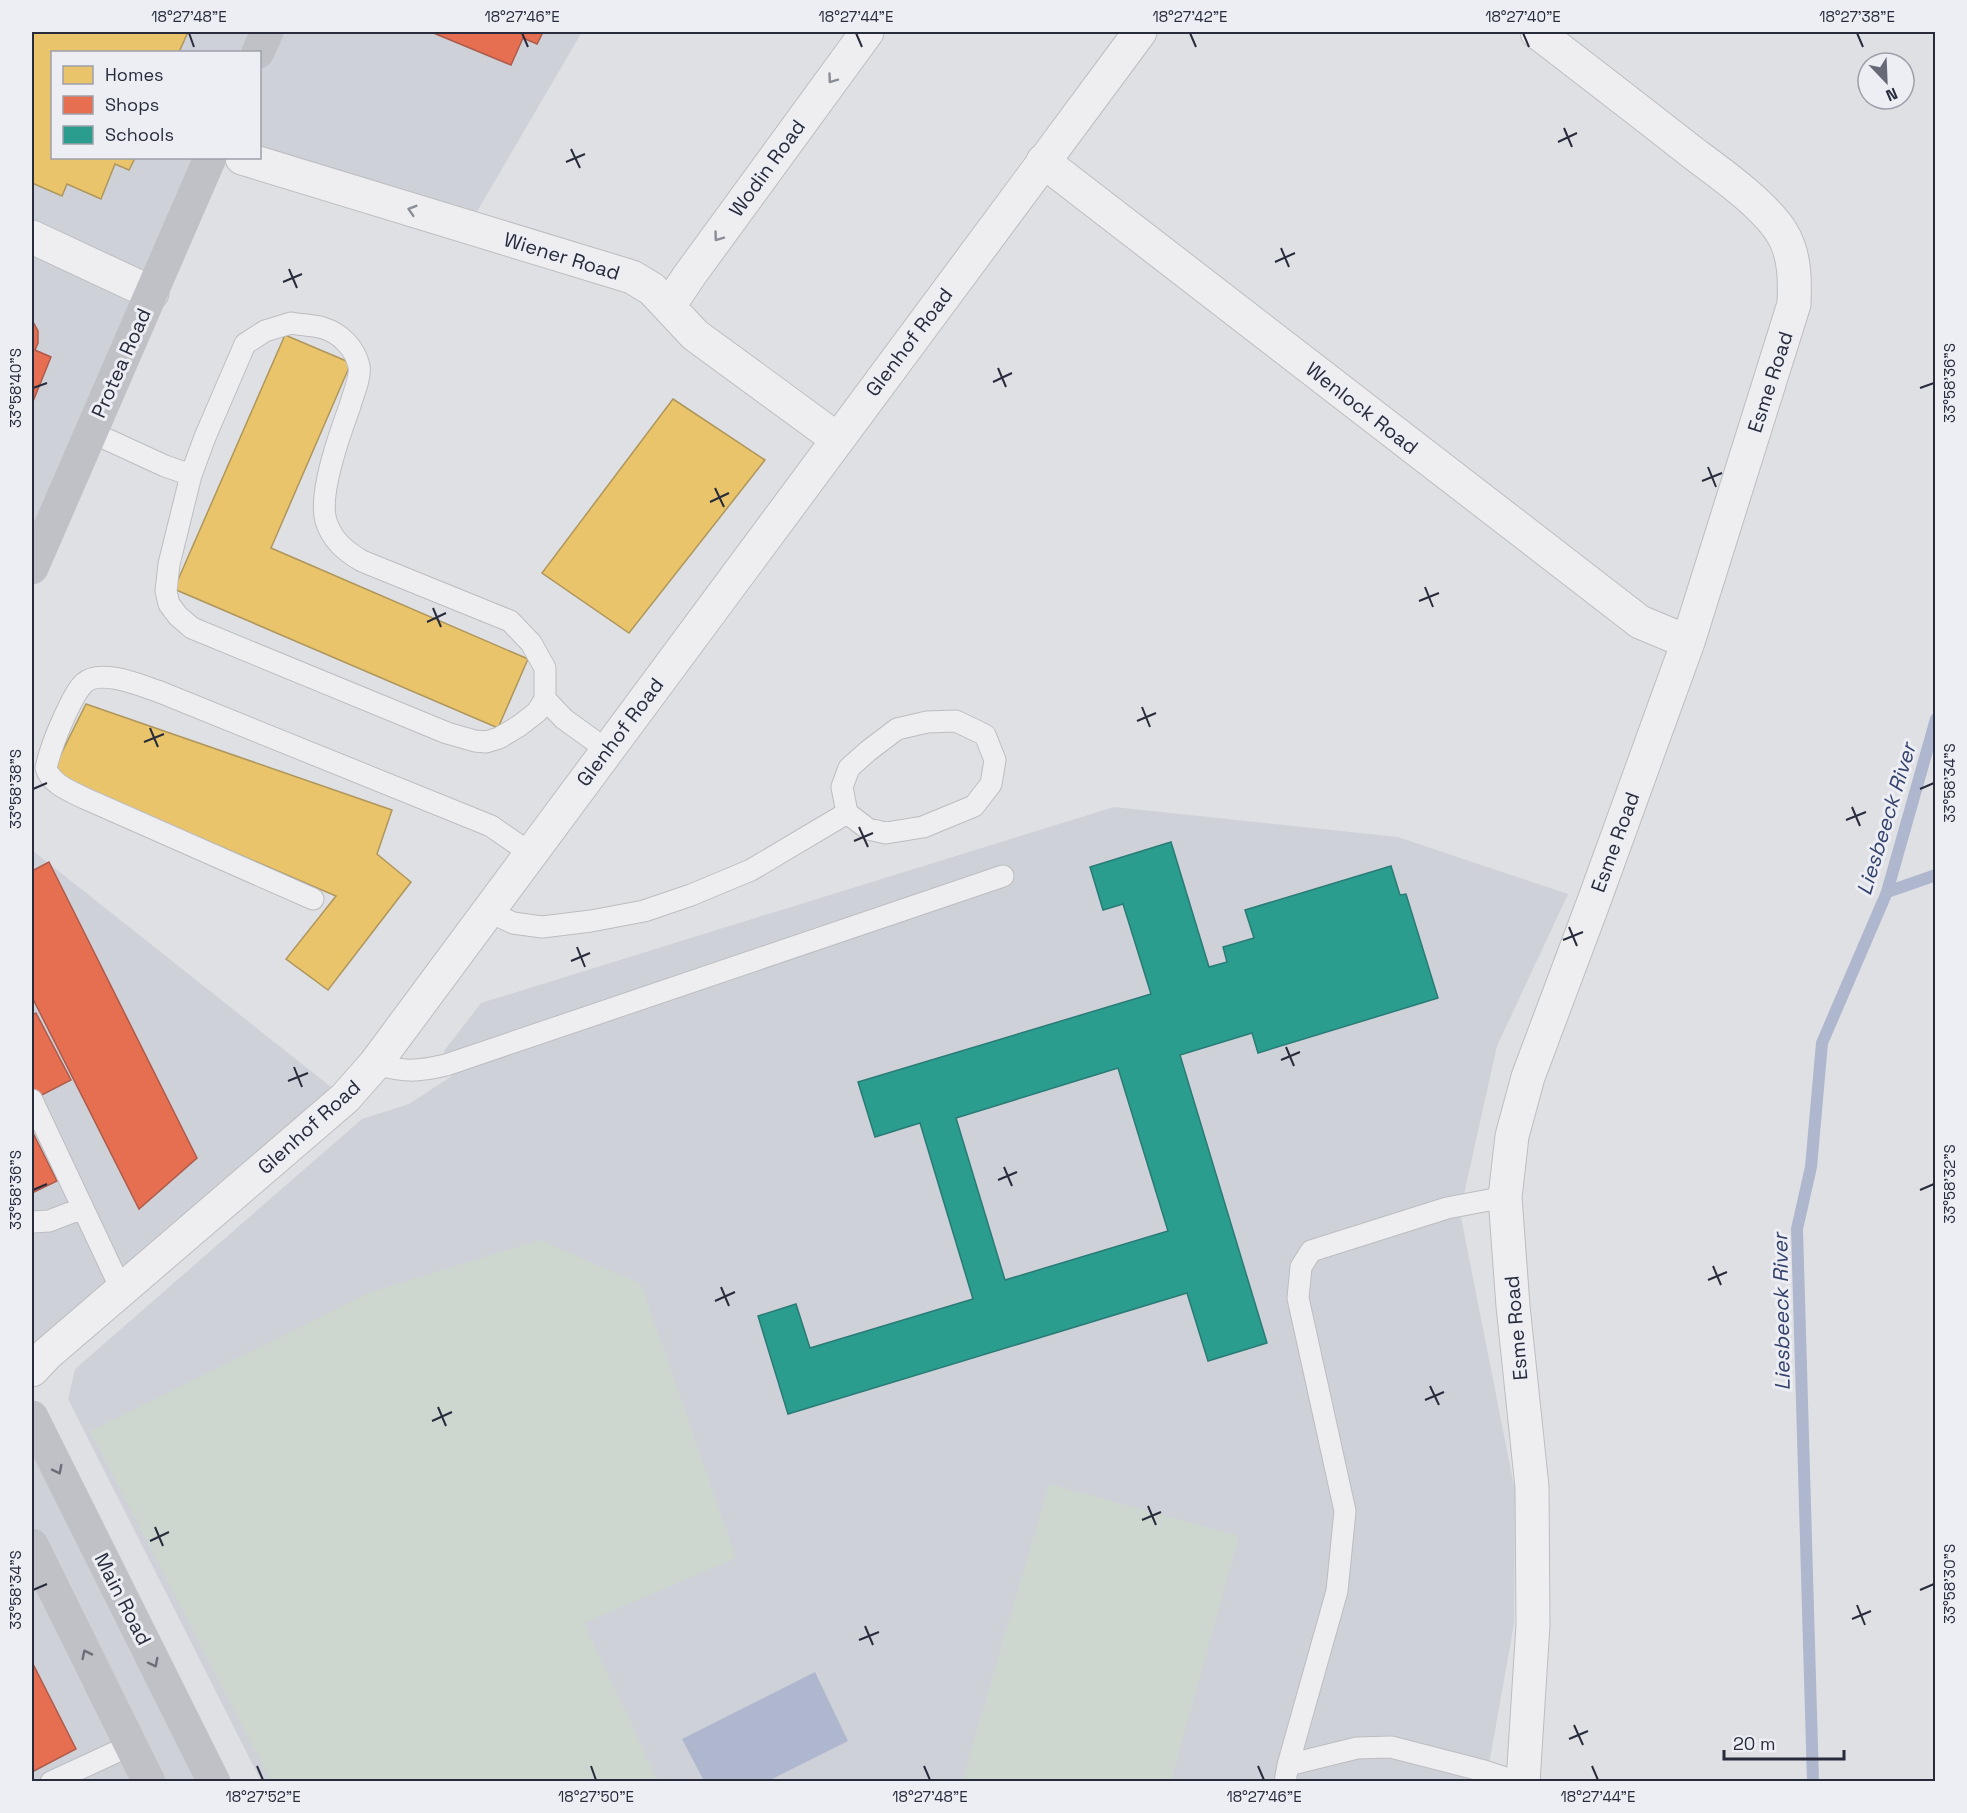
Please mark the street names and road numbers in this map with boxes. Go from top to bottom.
street label: Wodin Road [723,114,811,222]
street label: Wiener Road [501,226,623,286]
street label: Glenhof Road [860,282,958,402]
street label: Protea Road [85,304,157,422]
street label: Esme Road [1741,328,1799,436]
street label: Wenlock Road [1301,356,1423,460]
street label: Glenhof Road [571,672,669,792]
street label: Esme Road [1585,788,1645,896]
street label: Glenhof Road [252,1074,366,1180]
street label: Esme Road [1498,1275,1534,1381]
street label: Main Road [89,1548,157,1650]

